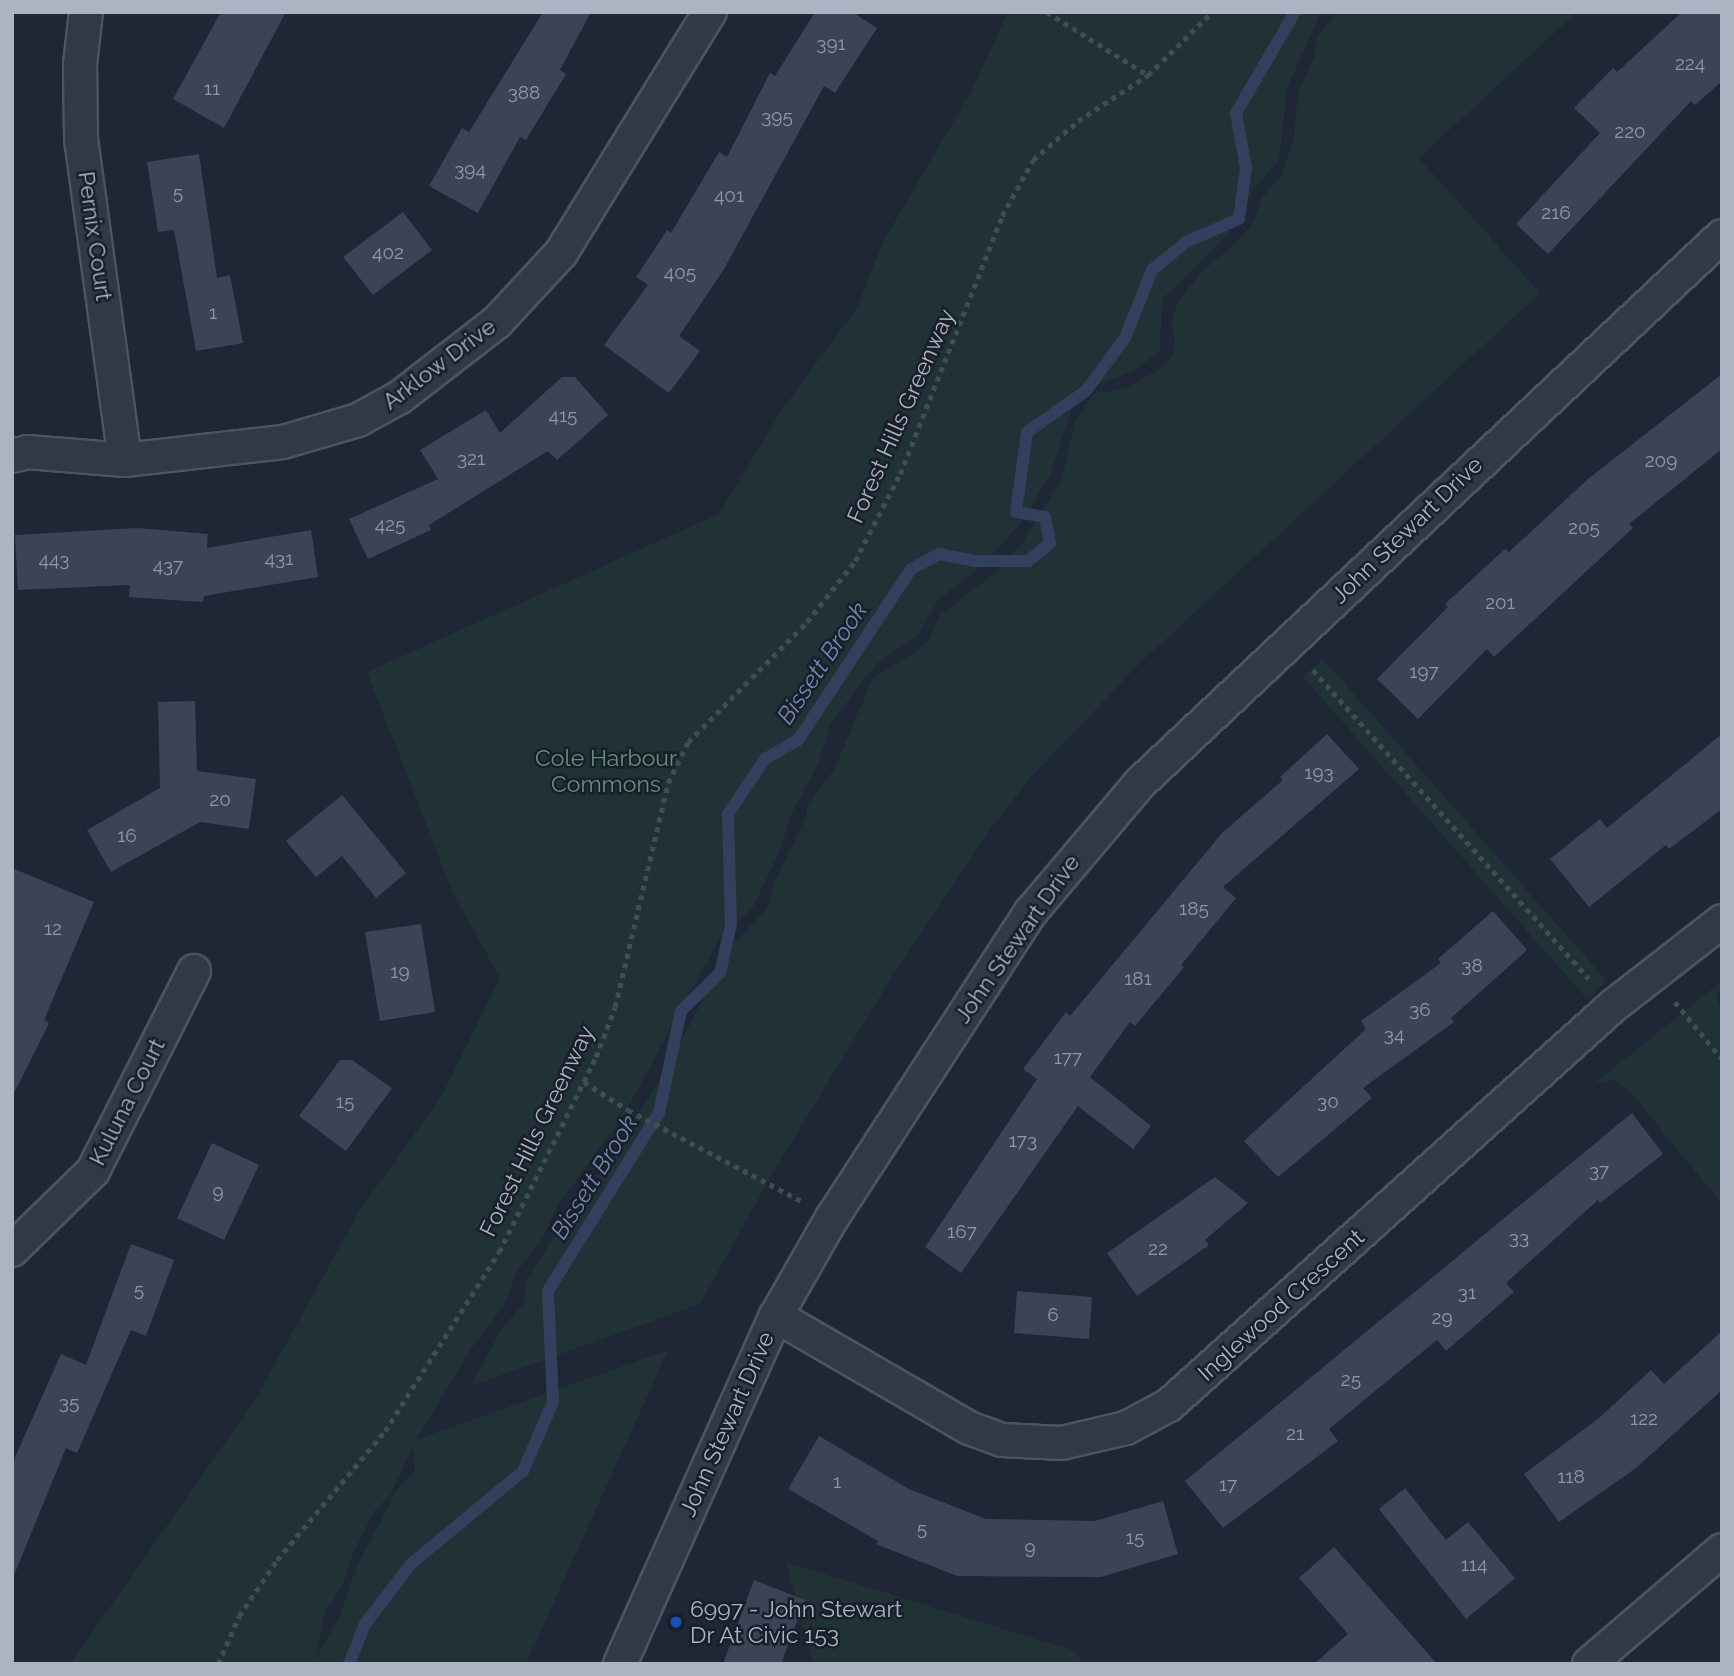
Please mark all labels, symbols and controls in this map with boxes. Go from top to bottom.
house number: 391 [816,33,846,55]
house number: 224 [1675,53,1705,75]
house number: 11 [204,78,220,100]
house number: 388 [508,82,540,104]
house number: 395 [761,106,793,128]
house number: 220 [1614,121,1646,143]
house number: 394 [454,159,486,181]
street label: Pernix Court [72,169,118,303]
house number: 5 [173,182,183,204]
house number: 401 [714,185,744,207]
house number: 216 [1541,202,1571,224]
house number: 402 [372,242,404,264]
house number: 405 [664,262,696,284]
house number: 1 [209,302,217,324]
street label: Forest Hills Greenway [841,305,961,527]
street label: Arklow Drive [377,312,501,416]
house number: 415 [549,405,577,427]
house number: 321 [457,448,485,470]
house number: 209 [1645,450,1677,472]
street label: John Stewart Drive [1326,451,1488,609]
house number: 425 [375,514,405,536]
house number: 205 [1568,517,1600,539]
house number: 431 [265,548,293,570]
house number: 443 [39,549,69,571]
house number: 437 [153,555,183,577]
house number: 201 [1485,592,1515,614]
water label: Bissett Brook [771,597,873,729]
house number: 197 [1409,661,1439,683]
park label: Cole Harbour Commons [535,744,677,798]
house number: 193 [1304,762,1334,784]
house number: 20 [209,789,231,811]
house number: 16 [117,825,137,847]
street label: John Stewart Drive [949,850,1085,1028]
house number: 185 [1179,898,1209,920]
house number: 12 [44,918,62,940]
house number: 38 [1461,955,1483,977]
house number: 19 [390,961,410,983]
house number: 181 [1124,968,1152,990]
house number: 36 [1409,999,1431,1021]
street label: Forest Hills Greenway [474,1021,600,1241]
house number: 34 [1384,1024,1404,1046]
street label: Kuluna Court [83,1034,171,1170]
house number: 177 [1054,1047,1082,1069]
house number: 15 [336,1091,354,1113]
house number: 30 [1317,1091,1339,1113]
water label: Bissett Brook [545,1110,643,1244]
house number: 173 [1009,1130,1037,1152]
house number: 37 [1589,1160,1609,1182]
house number: 9 [212,1181,224,1203]
house number: 167 [947,1221,977,1243]
street label: Inglewood Crescent [1192,1223,1370,1387]
house number: 33 [1509,1227,1529,1249]
house number: 22 [1148,1238,1168,1260]
house number: 5 [134,1279,144,1301]
house number: 31 [1458,1282,1476,1304]
house number: 6 [1047,1304,1059,1326]
house number: 29 [1431,1307,1453,1329]
street label: John Stewart Drive [674,1327,780,1521]
house number: 25 [1341,1369,1361,1391]
house number: 35 [59,1392,79,1414]
house number: 122 [1630,1408,1658,1430]
house number: 21 [1286,1423,1304,1445]
house number: 118 [1557,1466,1585,1488]
house number: 1 [833,1471,841,1493]
house number: 17 [1219,1474,1237,1496]
house number: 5 [917,1518,927,1540]
house number: 15 [1126,1527,1144,1549]
house number: 9 [1024,1537,1036,1559]
house number: 114 [1461,1554,1487,1576]
place label: 6997 - John Stewart Dr At Civic 153 [690,1595,903,1649]
marker: 6997 - John Stewart Dr At Civic 153 [668,1614,684,1630]

